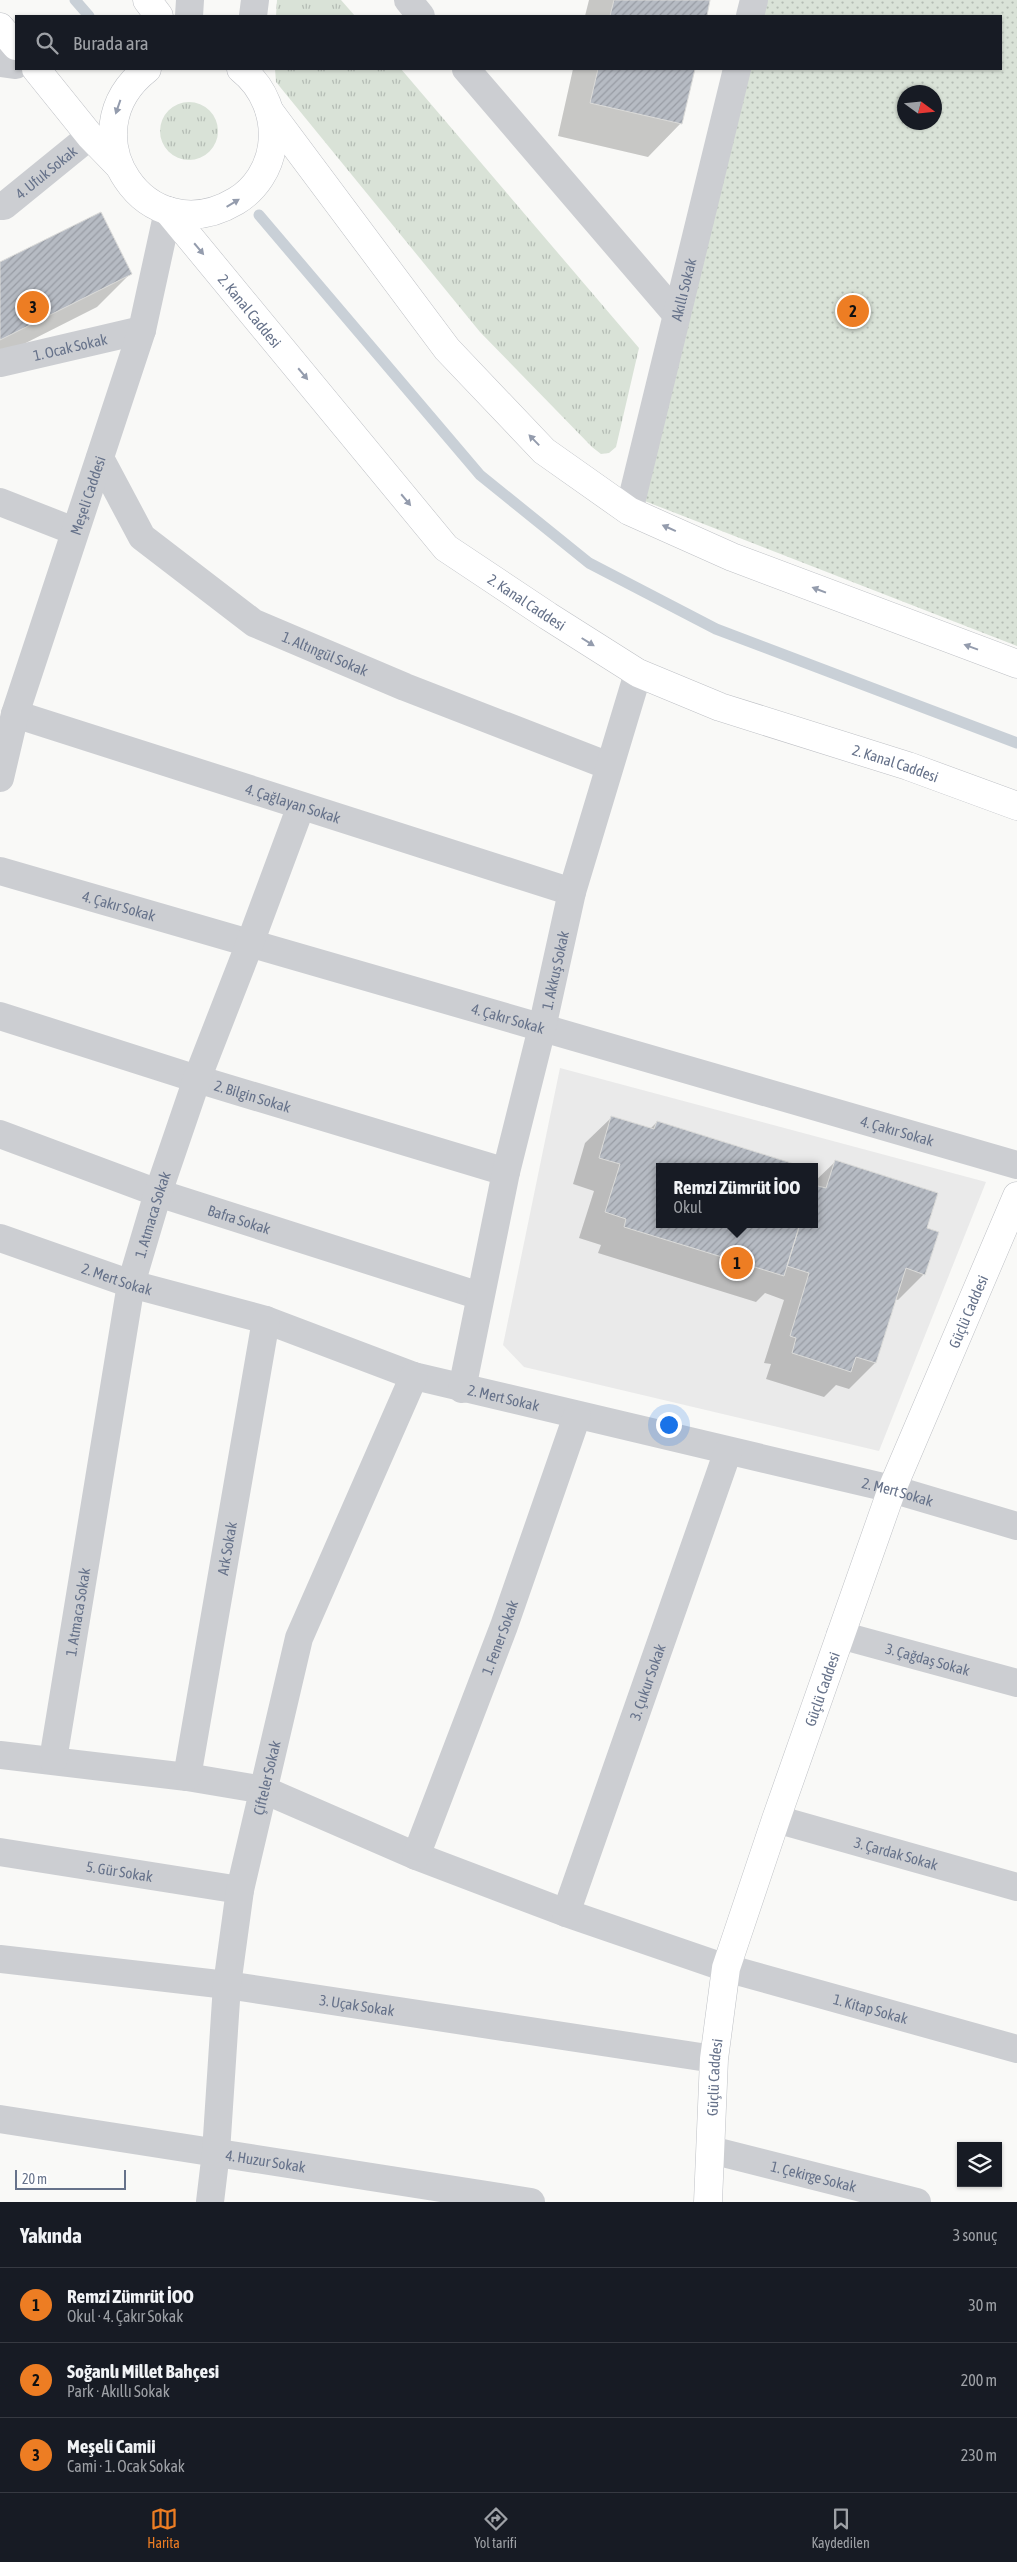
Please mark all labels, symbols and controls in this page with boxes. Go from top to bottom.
search box [15,15,1002,70]
icon: search [33,29,61,57]
text: Burada ara [73,32,149,54]
north arrow [897,85,942,130]
one-way arrow [114,100,122,115]
street label: 4. Ufuk Sokak [12,142,80,202]
one-way arrow [226,199,239,208]
one-way arrow [194,242,205,255]
street label: Akıllı Sokak [667,256,699,323]
street label: 2. Kanal Caddesi [215,270,285,351]
pin: 3 [17,288,49,326]
pin: 2 [837,292,869,330]
street label: 1. Ocak Sokak [32,330,109,364]
one-way arrow [297,368,308,381]
one-way arrow [528,434,540,446]
street label: Meşeli Caddesi [66,454,108,537]
one-way arrow [401,493,412,506]
one-way arrow [662,524,676,532]
street label: 2. Kanal Caddesi [485,570,569,634]
one-way arrow [811,586,826,594]
street label: 1. Altıngül Sokak [280,627,371,679]
one-way arrow [581,637,594,646]
one-way arrow [963,643,978,651]
street label: 2. Kanal Caddesi [850,741,941,785]
street label: 4. Çağlayan Sokak [243,780,343,826]
street label: 4. Çakır Sokak [81,887,158,924]
street label: 1. Akkuş Sokak [538,929,572,1011]
street label: 4. Çakır Sokak [470,999,547,1037]
street label: 2. Bilgin Sokak [212,1076,293,1115]
street label: 4. Çakır Sokak [859,1112,936,1149]
popup [656,1163,818,1228]
street label: 1. Atmaca Sokak [131,1169,173,1260]
text: Remzi Zümrüt İOO [674,1176,800,1198]
text: Okul [674,1198,702,1216]
street label: Bafra Sokak [206,1201,273,1237]
pin: 1 [721,1244,753,1282]
street label: 2. Mert Sokak [80,1259,154,1298]
street label: Güçlü Caddesi [945,1272,991,1350]
street label: 2. Mert Sokak [466,1381,542,1414]
your location [656,1412,682,1438]
street label: 2. Mert Sokak [860,1474,936,1509]
street label: Ark Sokak [214,1520,240,1576]
street label: 1. Atmaca Sokak [62,1566,93,1657]
street label: 1. Fener Sokak [478,1597,521,1677]
street label: 3. Çağdaş Sokak [884,1639,972,1678]
street label: 3. Çukur Sokak [626,1641,668,1722]
street label: Güçlü Caddesi [801,1649,843,1728]
street label: Çifteler Sokak [249,1738,283,1817]
street label: 3. Çardak Sokak [852,1833,941,1873]
street label: 5. Gür Sokak [85,1857,154,1885]
street label: 1. Kitap Sokak [832,1990,910,2027]
street label: 3. Uçak Sokak [318,1991,396,2019]
street label: Güçlü Caddesi [703,2037,725,2116]
map controls [957,2142,1002,2187]
button: layers [957,2142,1002,2187]
street label: 4. Huzur Sokak [225,2146,307,2175]
street label: 1. Çekirge Sokak [769,2157,859,2195]
scale bar [15,2167,126,2190]
text: 20 m [22,2171,47,2187]
text: Yakında [20,2223,82,2247]
text: 3 sonuç [953,2226,997,2244]
text: Remzi Zümrüt İOO [67,2285,194,2307]
text: 1 [32,2296,40,2314]
text: 30 m [968,2296,997,2314]
text: Okul · 4. Çakır Sokak [67,2307,183,2325]
text: Soğanlı Millet Bahçesi [67,2360,219,2382]
text: 2 [32,2371,40,2389]
text: 200 m [961,2371,997,2389]
text: Park · Akıllı Sokak [67,2382,170,2400]
text: Meşeli Camii [67,2435,156,2457]
text: 3 [32,2446,40,2464]
text: 230 m [961,2446,997,2464]
text: Cami · 1. Ocak Sokak [67,2457,185,2475]
tab: Harita [147,2505,180,2551]
tab: Yol tarifi [474,2505,517,2551]
tab: Kaydedilen [811,2505,870,2551]

